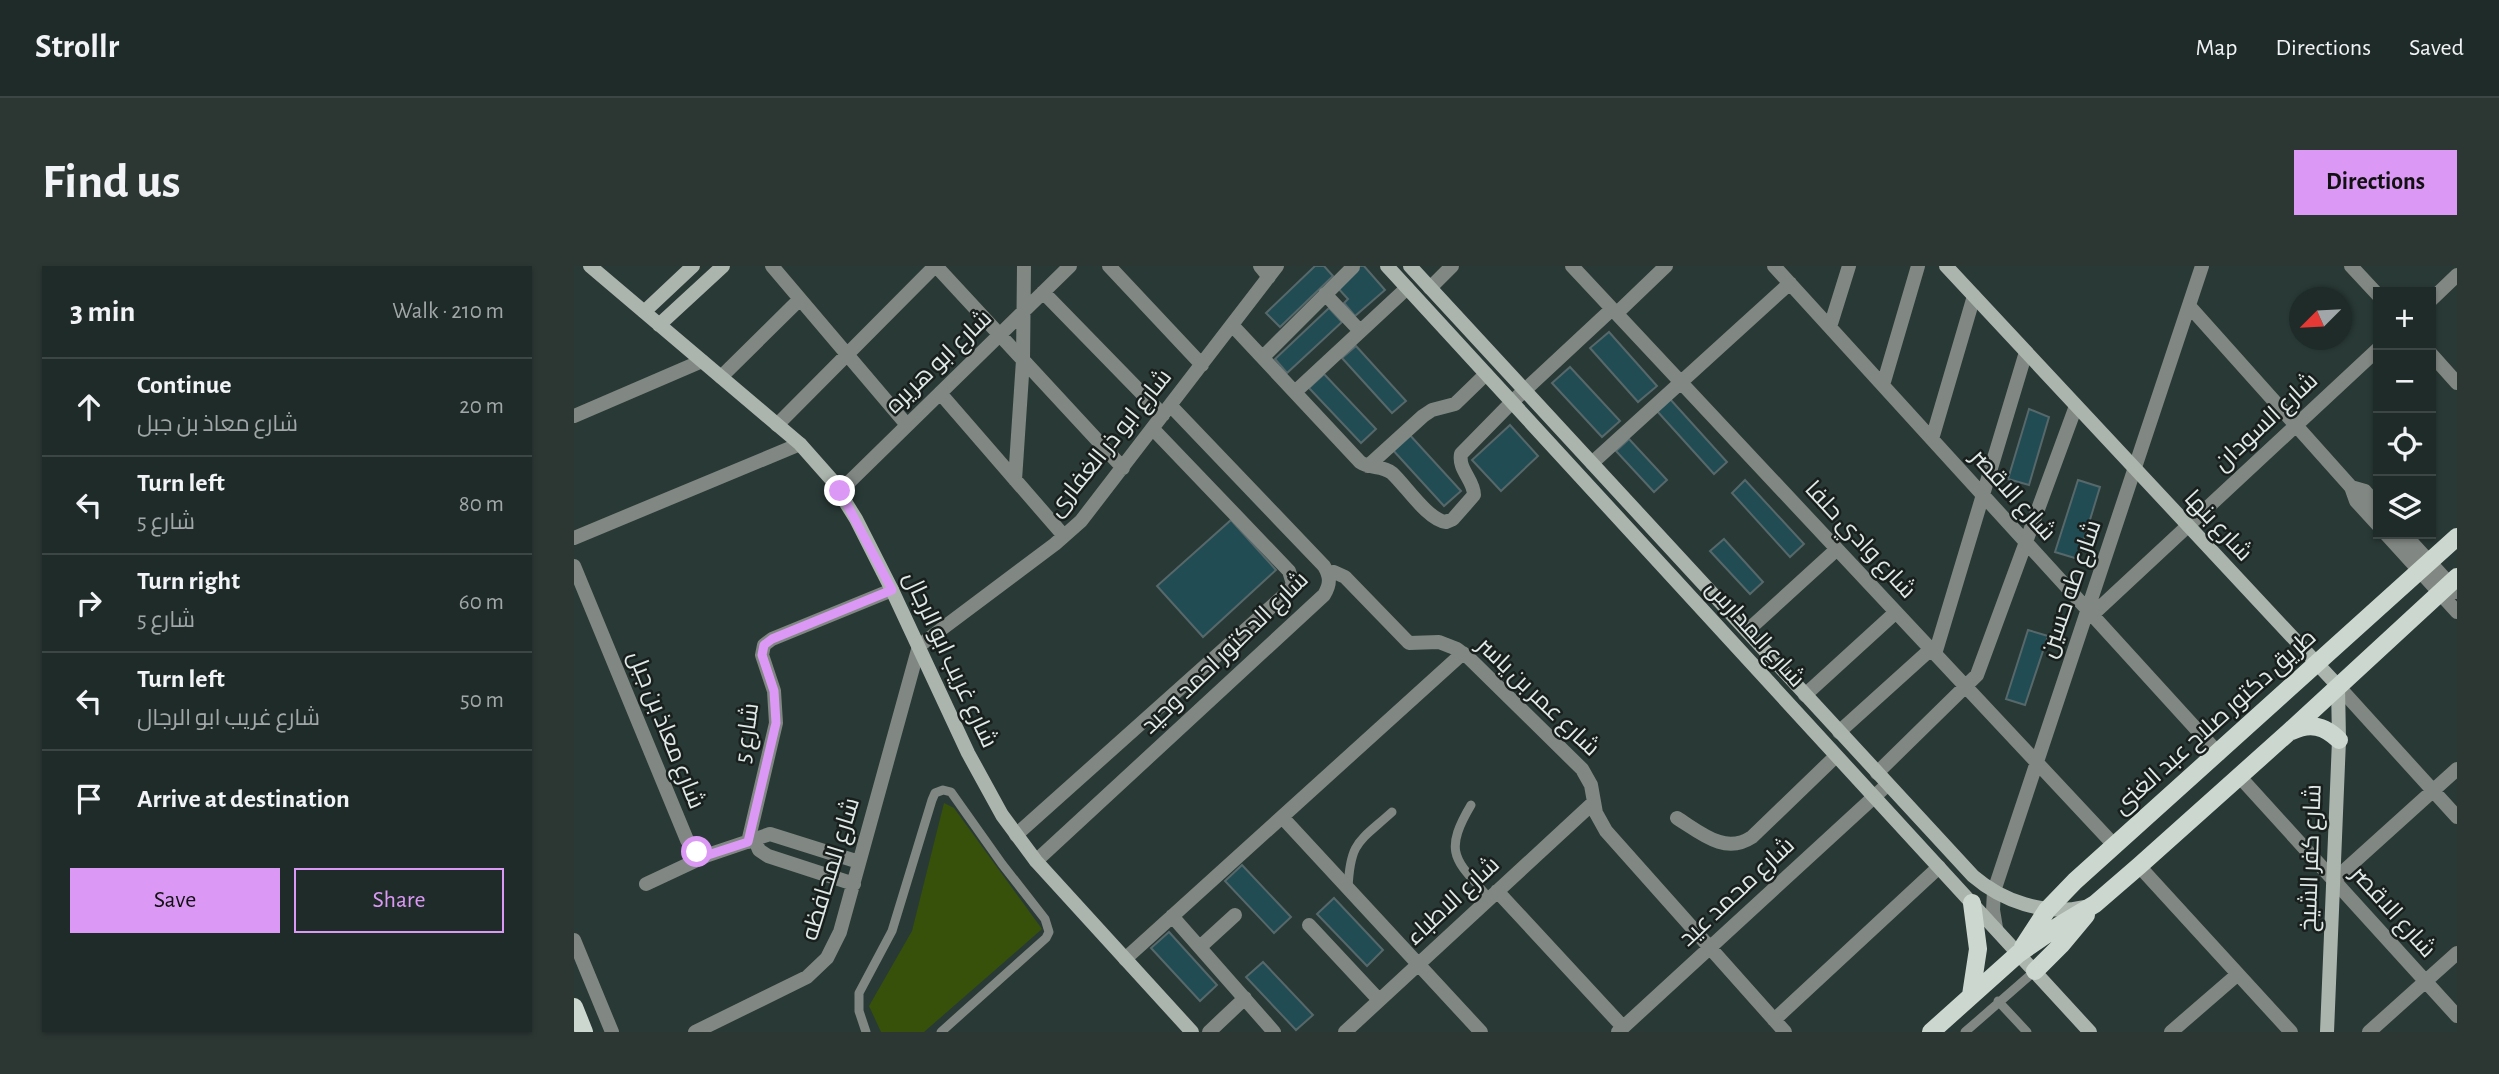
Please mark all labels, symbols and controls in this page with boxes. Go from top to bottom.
text: Strollr [35,31,119,64]
text: Map [2195,36,2237,60]
text: Directions [2275,36,2371,60]
text: Saved [2409,36,2464,60]
button: Directions [2294,150,2457,215]
text: Find us [42,158,181,207]
north arrow [2289,287,2352,350]
map controls [2373,287,2436,539]
button: + [2373,287,2436,350]
text: 3 min [70,297,135,327]
text: Walk · 210 m [392,300,504,323]
street label: شارع ابو هريره [881,305,999,420]
button: − [2373,350,2436,413]
street label: شارع ابو ذر الغفارى [1043,364,1179,523]
street label: شارع السودان [2209,367,2325,478]
text: Continue [137,372,232,398]
icon: ahead [70,388,108,426]
text: 20 m [459,395,504,418]
text: شارع معاذ بن جبل [137,413,298,436]
button: locate [2373,413,2436,476]
street label: شارع الاقصر [1962,443,2061,547]
text: Turn left [137,470,225,496]
route end [824,475,855,506]
street label: شارع وادي حلفا [1796,476,1921,607]
button: layers [2373,476,2436,539]
street label: شارع بنها [2177,485,2257,568]
icon: left [70,486,108,524]
text: 80 m [459,493,504,516]
text: شارع 5 [137,511,195,534]
street label: شارع طه حسين [2035,517,2109,662]
street label: شارع الدكتور احمد وحيد [1136,567,1315,741]
text: Turn right [137,568,240,594]
street label: شارع غريب ابو الرجال [896,568,1002,753]
street label: شارع المدارس [1699,575,1810,694]
icon: right [70,584,108,622]
text: 60 m [459,591,504,614]
text: شارع 5 [137,609,195,632]
street label: طريق دكتور صلاح عبد الغنى [2109,625,2323,821]
street label: شارع عمر بن ياسر [1469,631,1604,763]
street label: شارع معاذ بن جبل [621,647,710,814]
text: Turn left [137,666,225,692]
icon: left [70,682,108,720]
text: 50 m [460,689,504,712]
street label: شارع 5 [730,701,766,765]
text: شارع غريب ابو الرجال [137,707,320,730]
icon: arrive [70,780,108,818]
street label: شارع كفر الشيخ [2295,784,2329,932]
text: Arrive at destination [137,786,350,812]
street label: شارع المحافظه [797,795,867,944]
street label: شارع محمد عيد [1674,832,1801,953]
route start [681,836,712,867]
street label: شارع الاطباء [1401,851,1506,952]
street label: شارع الاقصر [2342,860,2441,964]
button: Save [70,868,280,933]
button: Share [294,868,504,933]

